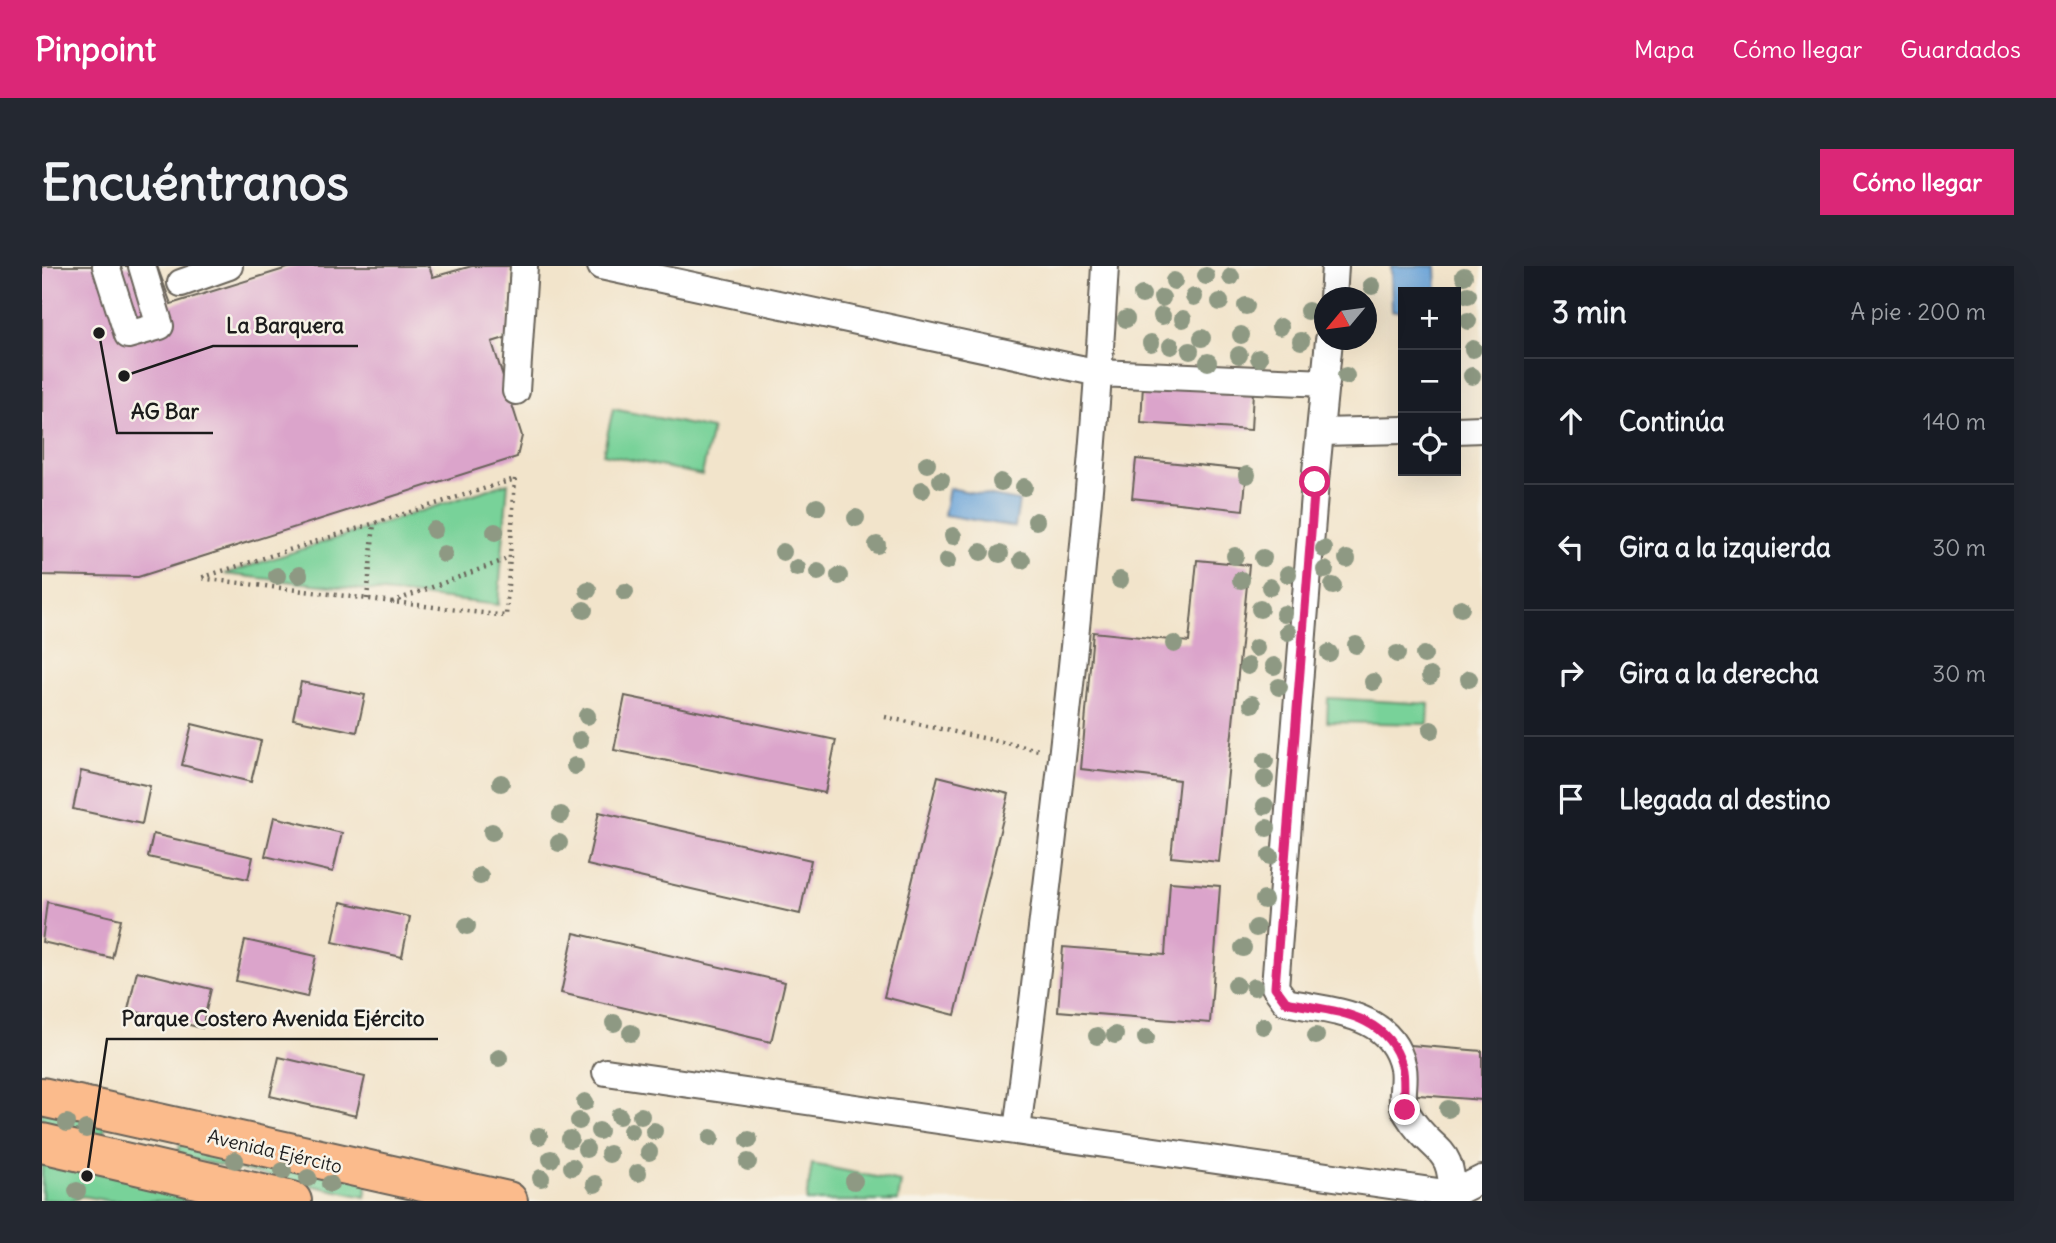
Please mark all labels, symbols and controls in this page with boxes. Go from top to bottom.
text: Pinpoint [35,28,156,70]
text: Mapa [1634,34,1694,64]
text: Cómo llegar [1732,34,1862,64]
text: Guardados [1900,34,2021,64]
button: Cómo llegar [1820,149,2014,215]
text: Encuéntranos [42,152,349,213]
north arrow [1314,287,1377,350]
map controls [1398,287,1461,476]
button: + [1398,287,1461,350]
text: 3 min [1552,293,1627,331]
text: A pie · 200 m [1851,297,1986,326]
callout: La Barquera [213,304,358,346]
text: La Barquera [226,312,344,339]
button: − [1398,350,1461,413]
callout: AG Bar [117,391,213,433]
text: AG Bar [131,398,199,425]
icon: ahead [1552,402,1590,440]
text: Continúa [1619,405,1725,438]
text: 140 m [1923,407,1986,436]
button: locate [1398,413,1461,476]
route start [1299,466,1330,497]
icon: left [1552,528,1590,566]
text: Gira a la izquierda [1619,531,1831,564]
text: 30 m [1932,533,1986,562]
icon: right [1552,654,1590,692]
text: Gira a la derecha [1619,657,1819,690]
text: 30 m [1932,659,1986,688]
icon: arrive [1552,780,1590,818]
text: Llegada al destino [1619,783,1831,816]
callout: Parque Costero Avenida Ejército [107,997,438,1039]
text: Parque Costero Avenida Ejército [122,1005,425,1032]
route end [1389,1094,1420,1125]
street label: Avenida Ejército [205,1124,345,1178]

